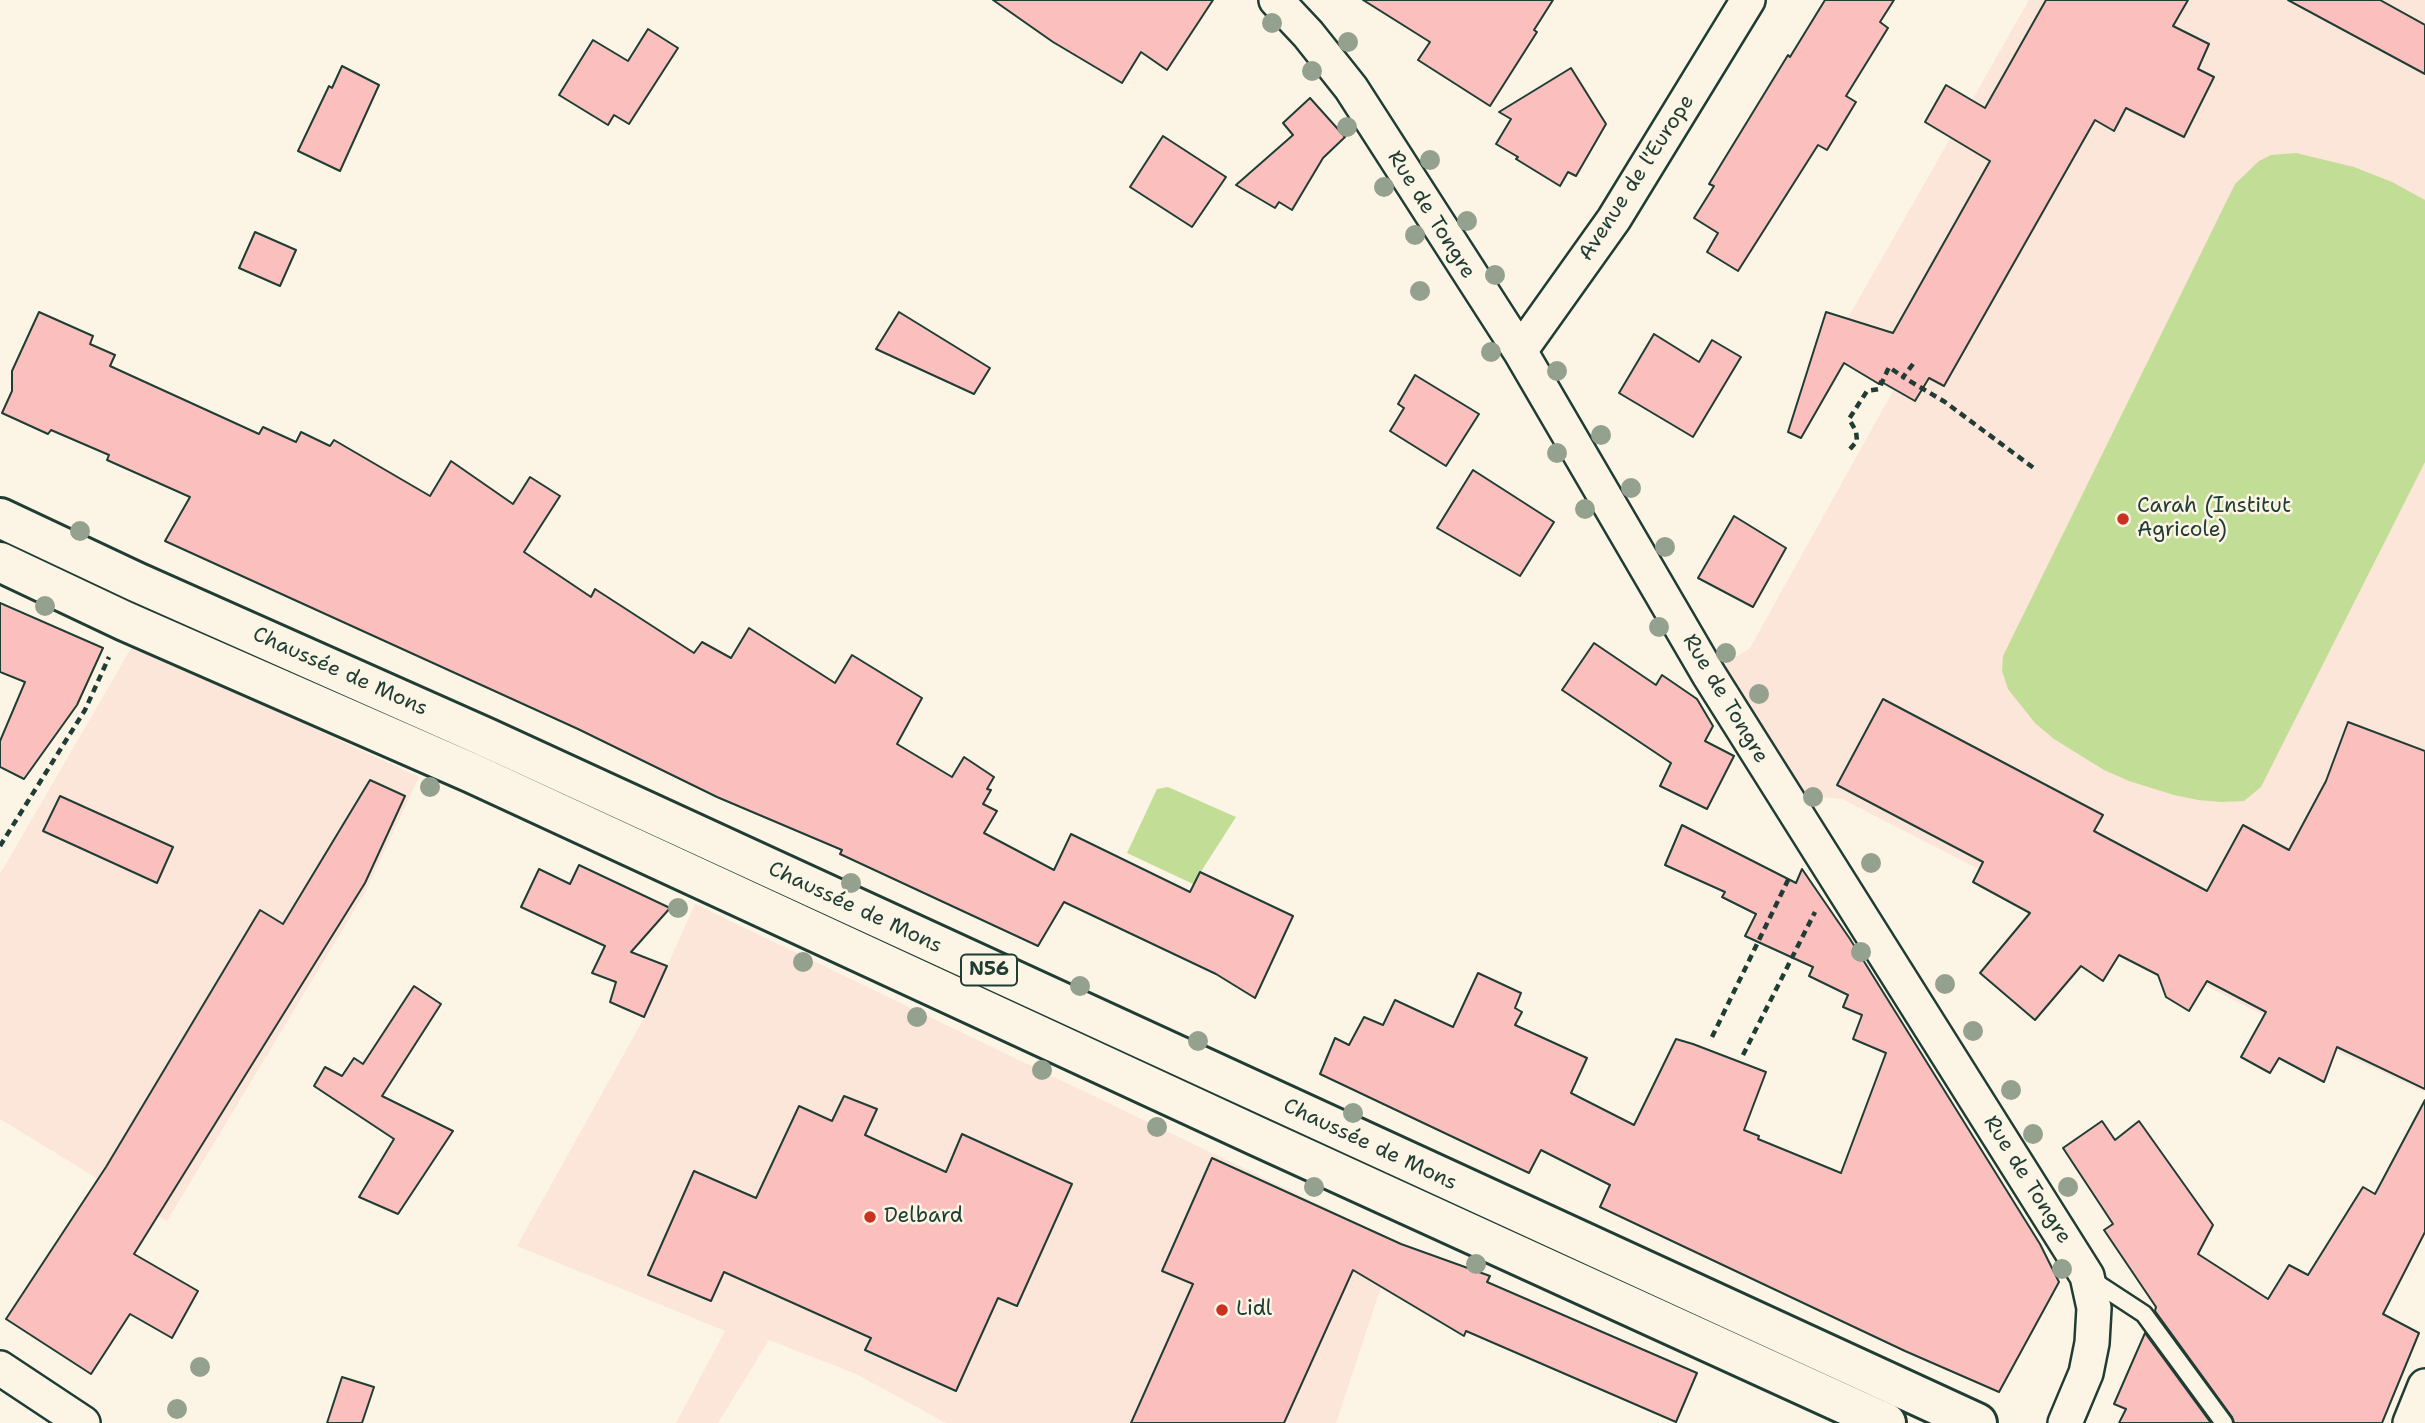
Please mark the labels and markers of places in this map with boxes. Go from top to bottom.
place label: Carah (Institut Agricole) [2137,494,2291,544]
marker: Carah (Institut Agricole) [2115,511,2131,527]
place label: Delbard [884,1204,963,1230]
marker: Delbard [862,1209,878,1225]
place label: Lidl [1236,1297,1272,1323]
marker: Lidl [1214,1302,1230,1318]

